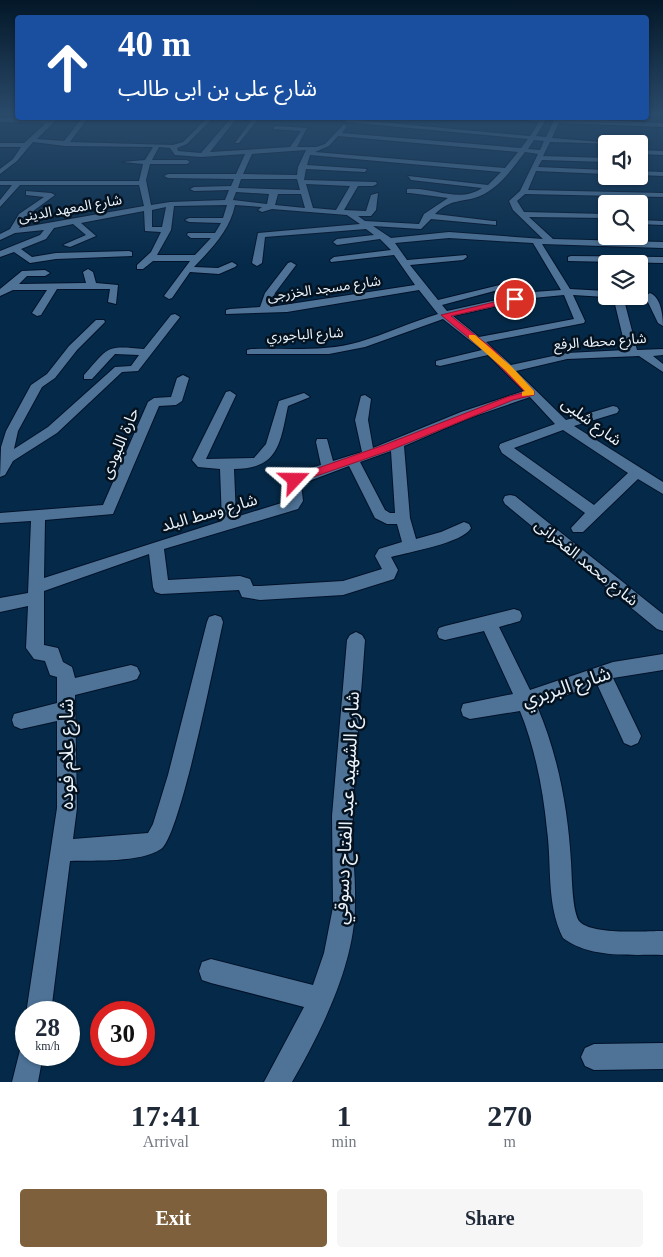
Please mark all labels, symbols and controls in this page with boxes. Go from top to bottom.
text: 40 m [118,25,191,64]
icon: ahead [35,35,100,100]
text: شارع على بن ابى طالب [118,76,317,101]
map controls [598,135,648,305]
button: sound [598,135,648,185]
street label: شارع المعهد الدينى [17,192,124,228]
button: search [598,195,648,245]
button: layers [598,255,648,305]
street label: شارع مسجد الخزرجى [266,273,382,307]
pin [494,278,536,320]
icon: arrive [501,285,529,313]
street label: شارع الباجوري [266,325,344,347]
street label: شارع محطه الرفع [553,331,647,355]
street label: شارع شلبى [556,394,625,452]
street label: حارة اللبودى [97,405,143,482]
position arrow [268,453,320,505]
street label: شارع وسط البلد [159,491,260,538]
street label: شارع محمد الفخرانى [529,516,642,612]
street label: شارع البربري [519,662,614,715]
street label: شارع الشهيد عبد الفتاح دسوقي [330,691,368,925]
street label: شارع علام فوده [56,699,81,809]
speed limit sign: 30 [90,1001,155,1066]
text: 28 [35,1014,60,1041]
text: km/h [35,1039,60,1053]
text: 17:41 [131,1099,201,1132]
text: 1 [336,1099,351,1132]
text: 270 [487,1099,532,1132]
text: Arrival [143,1133,189,1150]
text: min [332,1133,356,1150]
text: m [503,1133,516,1150]
button: Exit [20,1189,327,1247]
button: Share [337,1189,643,1247]

